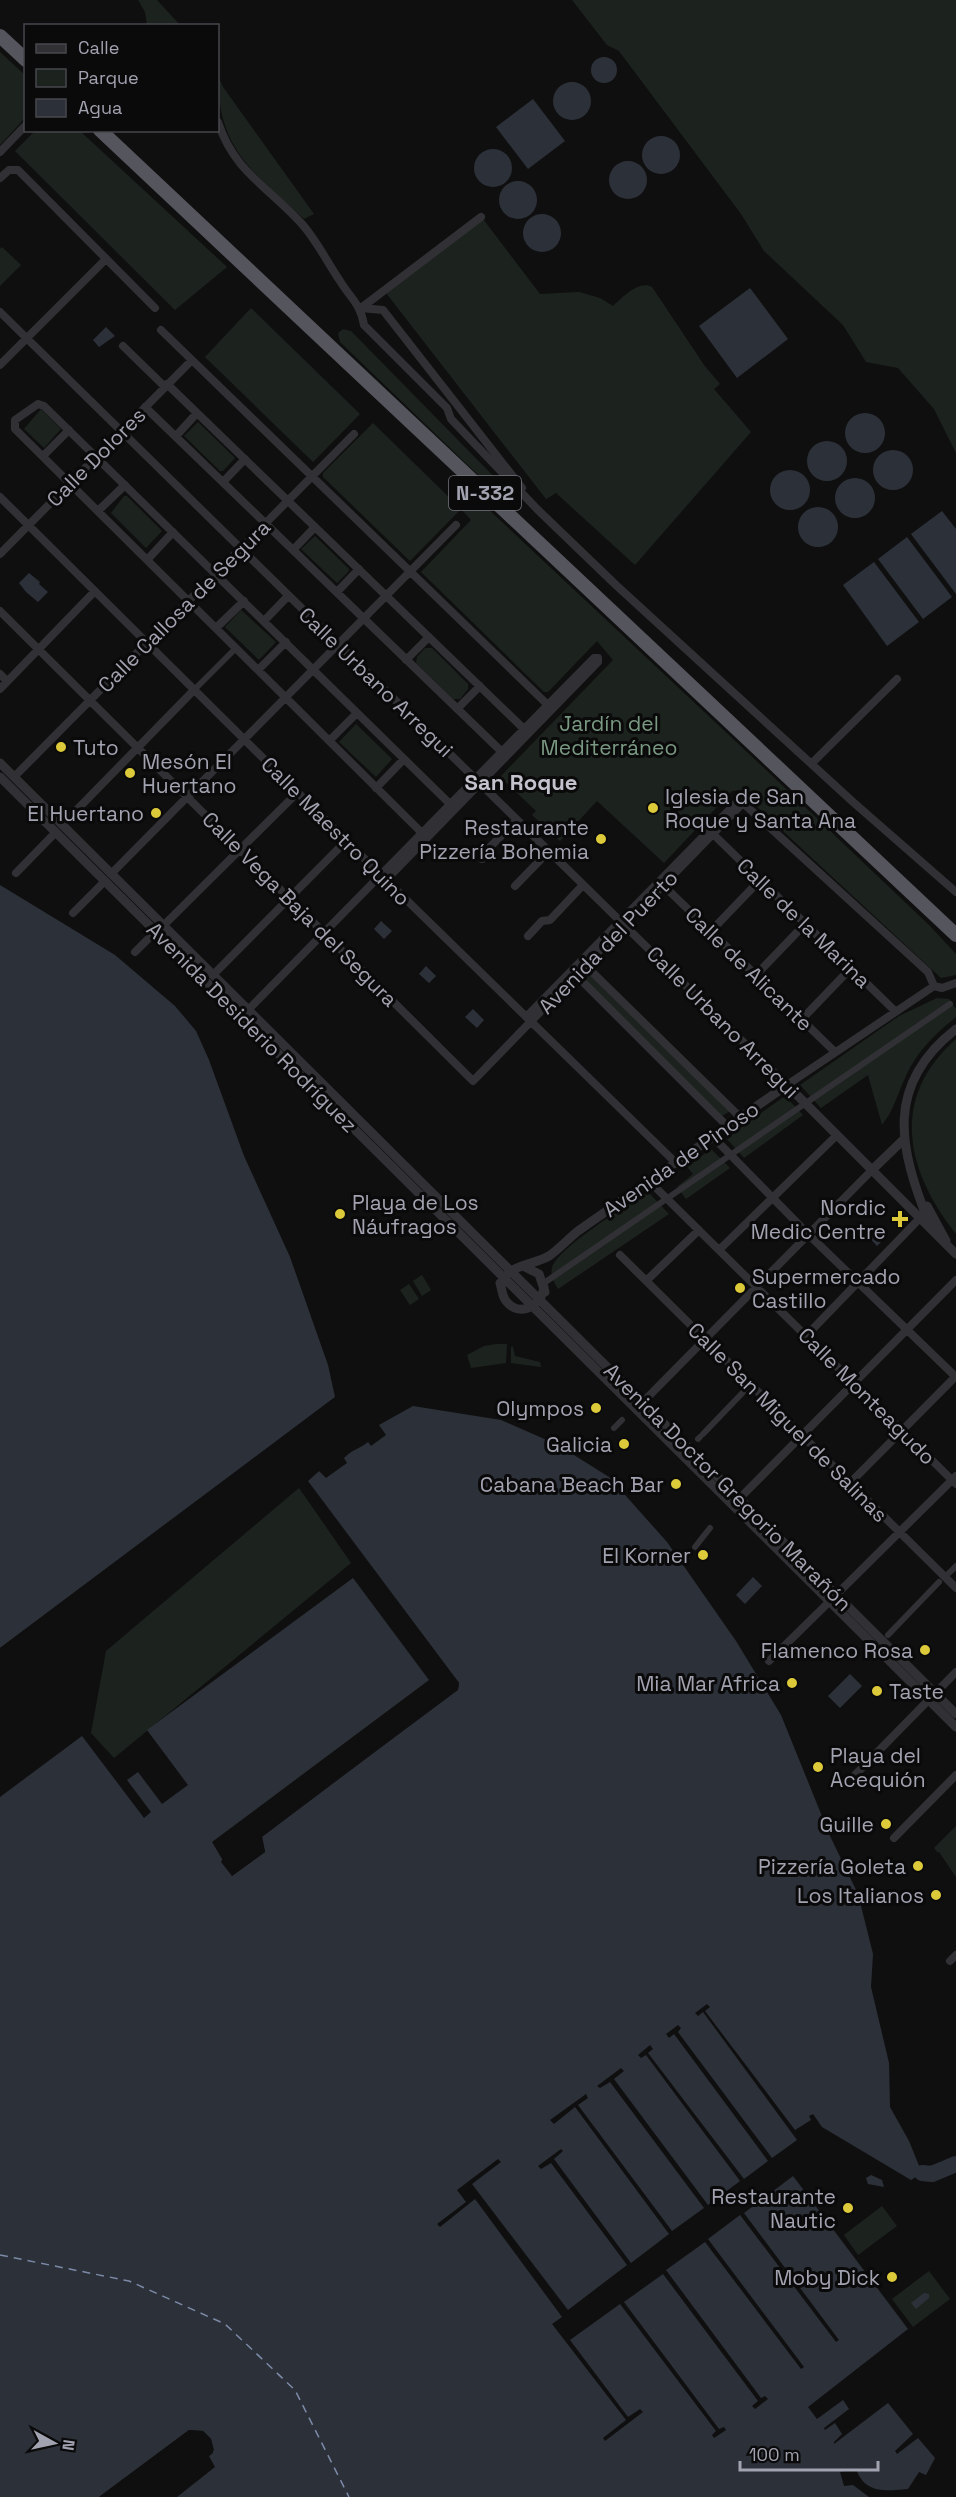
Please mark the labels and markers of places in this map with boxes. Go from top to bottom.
place label: Tuto [73,734,119,761]
marker: Tuto [54,740,68,754]
place label: Mesón El Huertano [142,748,237,799]
marker: Mesón El Huertano [123,766,137,780]
place label: Iglesia de San Roque y Santa Ana [665,783,856,834]
place label: El Huertano [27,800,144,827]
marker: Iglesia de San Roque y Santa Ana [646,801,660,815]
marker: El Huertano [149,806,163,820]
place label: Restaurante Pizzería Bohemia [419,814,589,865]
marker: Restaurante Pizzería Bohemia [594,832,608,846]
place label: Playa de Los Náufragos [352,1189,479,1240]
place label: Nordic Medic Centre [751,1194,886,1245]
marker: Playa de Los Náufragos [333,1207,347,1221]
marker: Nordic Medic Centre [891,1210,909,1228]
place label: Supermercado Castillo [752,1263,900,1314]
marker: Supermercado Castillo [733,1281,747,1295]
place label: Olympos [496,1395,584,1422]
marker: Olympos [589,1401,603,1415]
place label: Galicia [546,1431,612,1458]
marker: Galicia [617,1437,631,1451]
place label: Cabana Beach Bar [480,1471,664,1498]
marker: Cabana Beach Bar [669,1477,683,1491]
place label: El Korner [602,1542,691,1569]
marker: El Korner [696,1548,710,1562]
place label: Flamenco Rosa [761,1637,913,1664]
marker: Flamenco Rosa [918,1643,932,1657]
place label: Mia Mar Africa [636,1670,780,1697]
marker: Mia Mar Africa [785,1676,799,1690]
place label: Taste [889,1678,944,1705]
marker: Taste [870,1684,884,1698]
place label: Playa del Acequión [830,1742,926,1793]
marker: Playa del Acequión [811,1760,825,1774]
place label: Guille [819,1811,874,1838]
marker: Guille [879,1817,893,1831]
place label: Pizzería Goleta [758,1853,906,1880]
marker: Pizzería Goleta [911,1859,925,1873]
place label: Los Italianos [797,1882,924,1909]
marker: Los Italianos [929,1888,943,1902]
place label: Restaurante Nautic [711,2183,836,2234]
marker: Restaurante Nautic [841,2201,855,2215]
place label: Moby Dick [774,2264,880,2291]
marker: Moby Dick [885,2270,899,2284]

